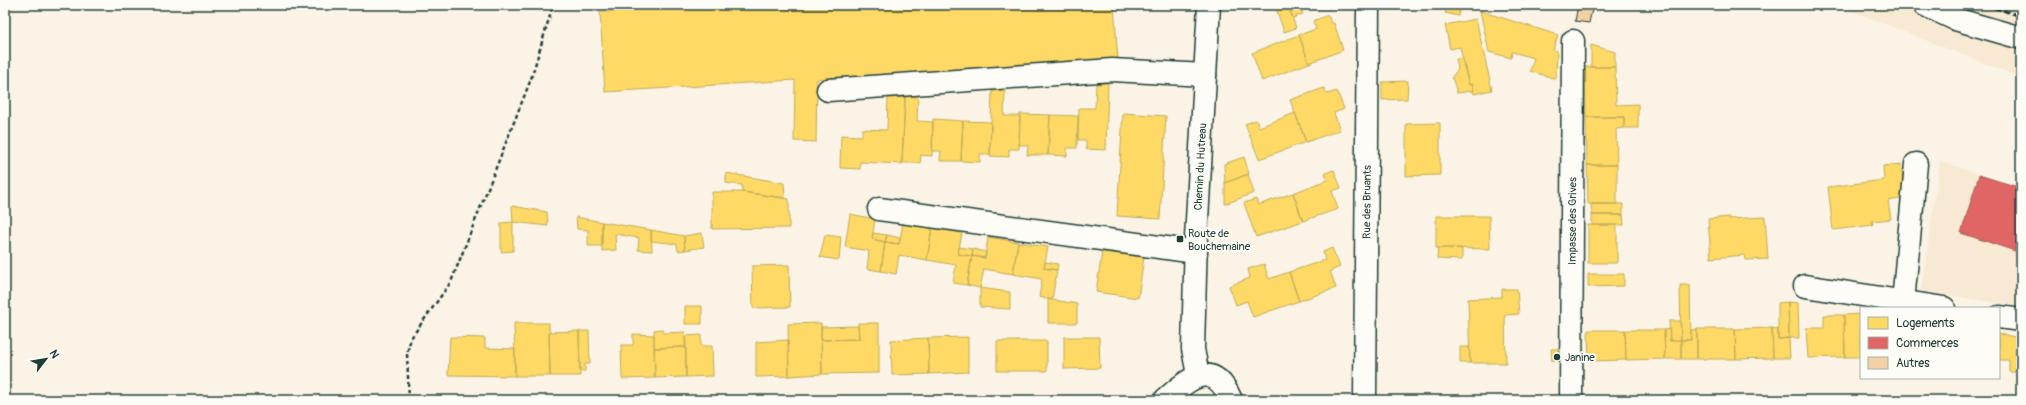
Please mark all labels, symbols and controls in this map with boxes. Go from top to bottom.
street label: Chemin du Hutreau [1191,123,1209,211]
street label: Rue des Bruants [1360,165,1373,239]
street label: Impasse des Grives [1565,177,1579,265]
place label: Route de Bouchemaine [1188,227,1251,253]
marker: Route de Bouchemaine [1175,234,1185,244]
legend [1860,307,2000,379]
text: Logements [1896,316,1955,331]
text: Commerces [1896,336,1959,351]
north arrow [26,339,66,379]
text: N [47,348,62,361]
place label: Janine [1565,351,1595,364]
marker: Janine [1552,352,1562,362]
text: Autres [1896,356,1930,371]

